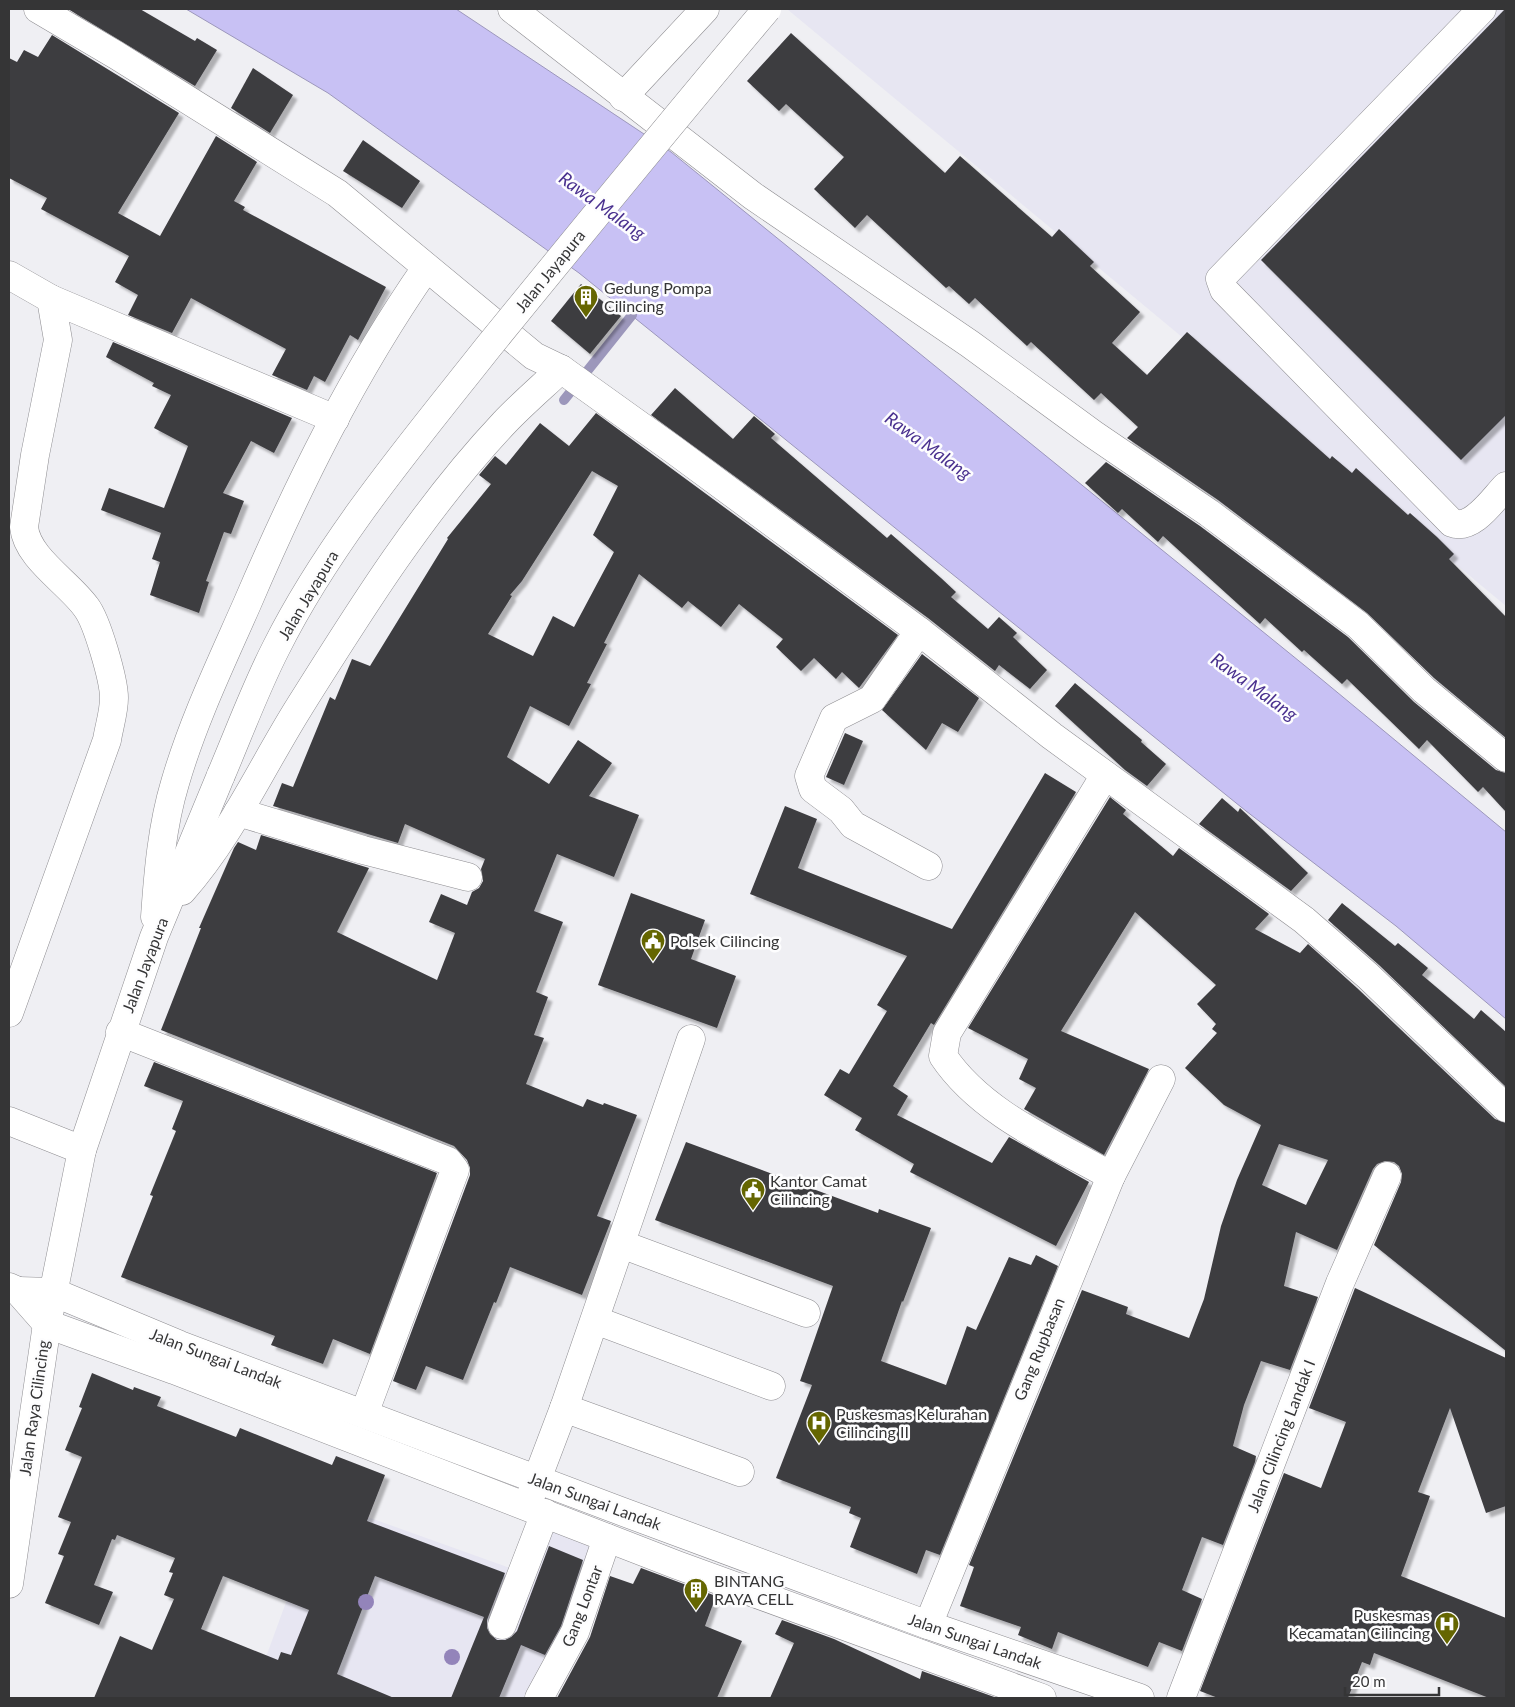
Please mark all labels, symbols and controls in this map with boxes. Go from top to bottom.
water label: Rawa Malang [555,166,650,244]
street label: Jalan Jayapura [511,226,589,316]
place label: Gedung Pompa Cilincing [604,278,712,315]
building icon: Gedung Pompa Cilincing [573,284,599,318]
water label: Rawa Malang [881,406,976,484]
street label: Jalan Jayapura [274,547,342,643]
water label: Rawa Malang [1207,647,1302,725]
street label: Jalan Jayapura [118,915,171,1015]
public building icon: Polsek Cilincing [640,928,666,962]
place label: Polsek Cilincing [670,931,779,950]
place label: Kantor Camat Cilincing [770,1171,867,1208]
public building icon: Kantor Camat Cilincing [740,1177,766,1211]
street label: Gang Rupbasan [1009,1295,1068,1403]
street label: Jalan Sungai Landak [147,1324,286,1392]
street label: Jalan Raya Cilincing [15,1339,52,1477]
street label: Jalan Cilincing Landak I [1243,1357,1318,1515]
place label: Puskesmas Kelurahan Cilincing II [836,1404,987,1441]
hospital icon: Puskesmas Kelurahan Cilincing II [806,1410,832,1444]
street label: Jalan Sungai Landak [526,1468,665,1534]
street label: Gang Lontar [557,1562,606,1649]
place label: BINTANG RAYA CELL [714,1571,793,1608]
building icon: BINTANG RAYA CELL [683,1577,709,1611]
place label: Puskesmas Kecamatan Cilincing [1288,1605,1430,1642]
street label: Jalan Sungai Landak [906,1609,1045,1673]
hospital icon: Puskesmas Kecamatan Cilincing [1434,1611,1460,1645]
scale bar [1345,1664,1439,1696]
text: 20 m [1352,1672,1386,1690]

